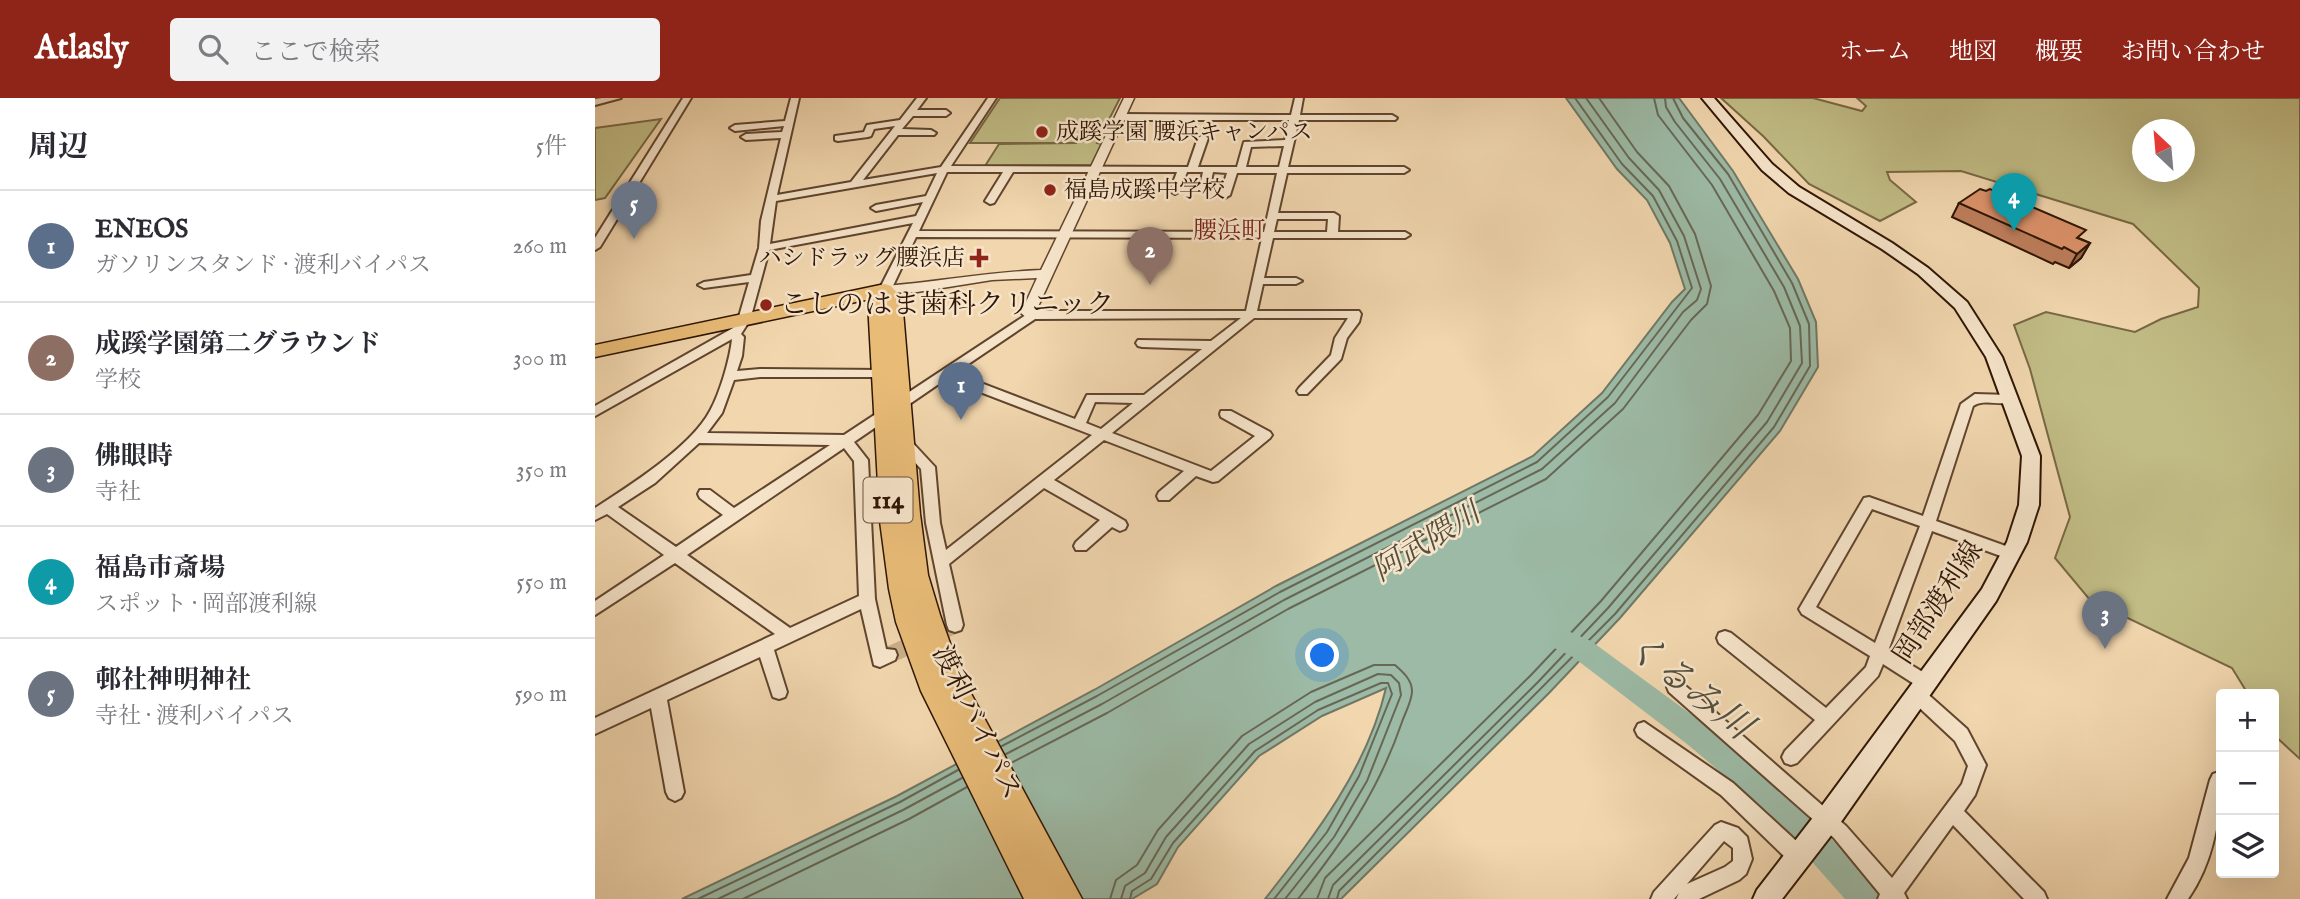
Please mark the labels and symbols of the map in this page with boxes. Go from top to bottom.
place label: 成蹊学園 腰浜キャンパス [1056,118,1312,147]
north arrow [2132,119,2195,182]
marker: 成蹊学園 腰浜キャンパス [1034,124,1050,140]
pin: 4 [1991,173,2037,231]
place label: 福島成蹊中学校 [1064,176,1225,205]
pin: 5 [611,181,657,239]
marker: 福島成蹊中学校 [1042,182,1058,198]
district label: 腰浜町 [1193,216,1265,247]
pin: 2 [1127,227,1173,285]
place label: ハシドラッグ腰浜店 [758,244,965,273]
marker: ハシドラッグ腰浜店 [971,250,987,266]
place label: こしのはま歯科クリニック [780,288,1114,323]
marker: こしのはま歯科クリニック [758,297,774,313]
pin: 1 [938,362,984,420]
road number: 114 [863,478,913,522]
water label: 阿武隈川 [1366,494,1490,591]
street label: 岡部渡利線 [1886,535,1992,671]
pin: 3 [2082,591,2128,649]
water label: くるみ川 [1616,623,1764,753]
your location [1305,638,1339,672]
street label: 渡利バイパス [924,640,1028,806]

